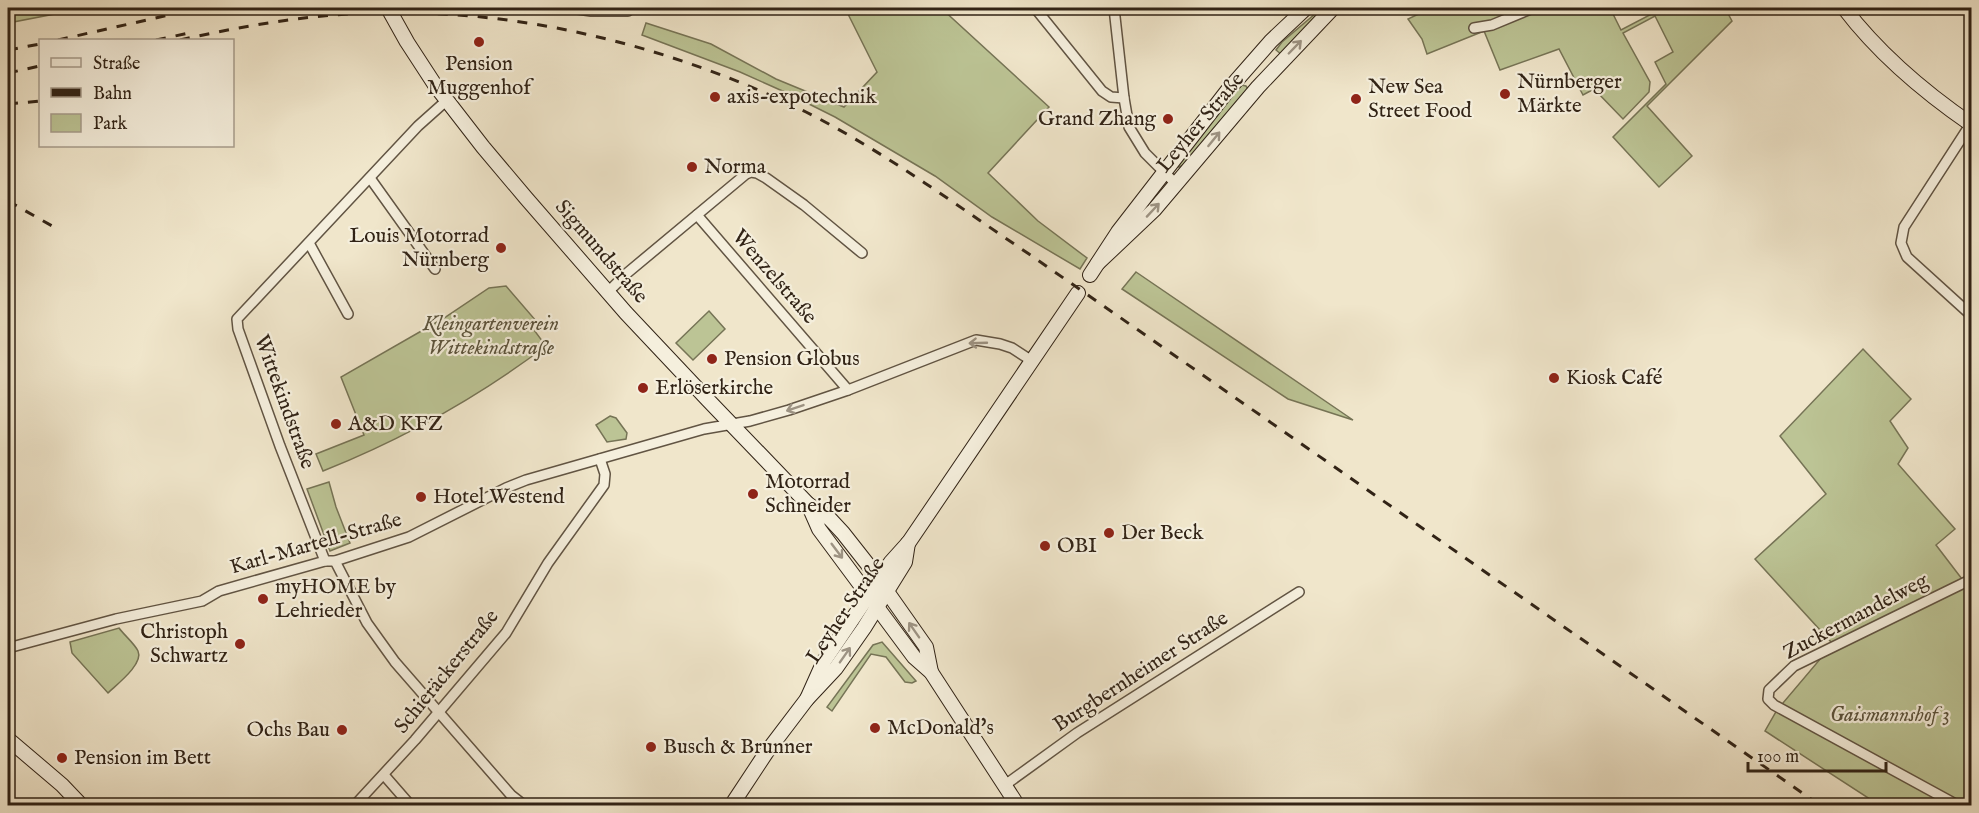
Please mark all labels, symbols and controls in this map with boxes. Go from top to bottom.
marker: Pension Muggenhof [472,35,486,49]
legend [39,39,234,147]
one-way arrow [1288,39,1303,54]
place label: Pension Muggenhof [427,51,534,102]
text: Straße [93,53,140,76]
street label: Leyher Straße [1151,67,1251,179]
place label: Nürnberger Märkte [1517,69,1622,120]
place label: New Sea Street Food [1368,74,1473,125]
text: Bahn [93,83,132,106]
place label: axis-expotechnik [727,84,877,111]
marker: Nürnberger Märkte [1498,87,1512,101]
marker: axis-expotechnik [708,90,722,104]
marker: New Sea Street Food [1349,92,1363,106]
place label: Grand Zhang [1038,106,1157,133]
marker: Grand Zhang [1161,112,1175,126]
text: Park [93,113,128,136]
one-way arrow [1207,131,1220,147]
place label: Norma [704,154,767,181]
marker: Norma [685,160,699,174]
street label: Sigmundstraße [549,194,654,310]
one-way arrow [1146,203,1160,218]
place label: Louis Motorrad Nürnberg [349,223,490,274]
street label: Wenzelstraße [726,224,823,330]
marker: Louis Motorrad Nürnberg [494,241,508,255]
park label: Kleingartenverein Wittekindstraße [422,311,559,362]
street label: Wittekindstraße [247,331,321,473]
one-way arrow [969,337,988,348]
place label: Pension Globus [724,346,860,373]
marker: Pension Globus [705,352,719,366]
place label: Kiosk Café [1566,365,1663,392]
marker: Kiosk Café [1547,371,1561,385]
place label: Erlöserkirche [655,375,774,402]
marker: Erlöserkirche [636,381,650,395]
one-way arrow [786,403,805,414]
place label: A&D KFZ [347,411,443,438]
marker: A&D KFZ [329,417,343,431]
place label: Motorrad Schneider [765,469,851,520]
place label: Hotel Westend [433,484,565,511]
marker: Motorrad Schneider [746,487,760,501]
marker: Hotel Westend [414,490,428,504]
street label: Karl-Martell-Straße [227,506,405,581]
place label: Der Beck [1121,520,1204,547]
marker: Der Beck [1102,526,1116,540]
place label: OBI [1057,533,1097,560]
marker: OBI [1038,539,1052,553]
one-way arrow [830,542,843,558]
street label: Leyher Straße [800,552,892,670]
street label: Zuckermandelweg [1779,567,1934,667]
place label: myHOME by Lehrieder [275,574,397,625]
marker: myHOME by Lehrieder [256,592,270,606]
street label: Schieräckerstraße [389,604,506,740]
street label: Burgbernheimer Straße [1048,605,1234,739]
place label: Christoph Schwartz [140,619,228,670]
one-way arrow [908,622,920,638]
marker: Christoph Schwartz [233,637,247,651]
one-way arrow [839,647,851,664]
park label: Gaismannshof 3 [1830,702,1950,729]
place label: McDonald's [887,715,994,742]
place label: Ochs Bau [247,717,330,744]
marker: McDonald's [868,721,882,735]
marker: Ochs Bau [335,723,349,737]
place label: Busch & Brunner [663,734,813,761]
scale bar [1748,735,1886,773]
marker: Busch & Brunner [644,740,658,754]
place label: Pension im Bett [74,745,211,772]
text: 100 m [1757,746,1799,769]
marker: Pension im Bett [55,751,69,765]

